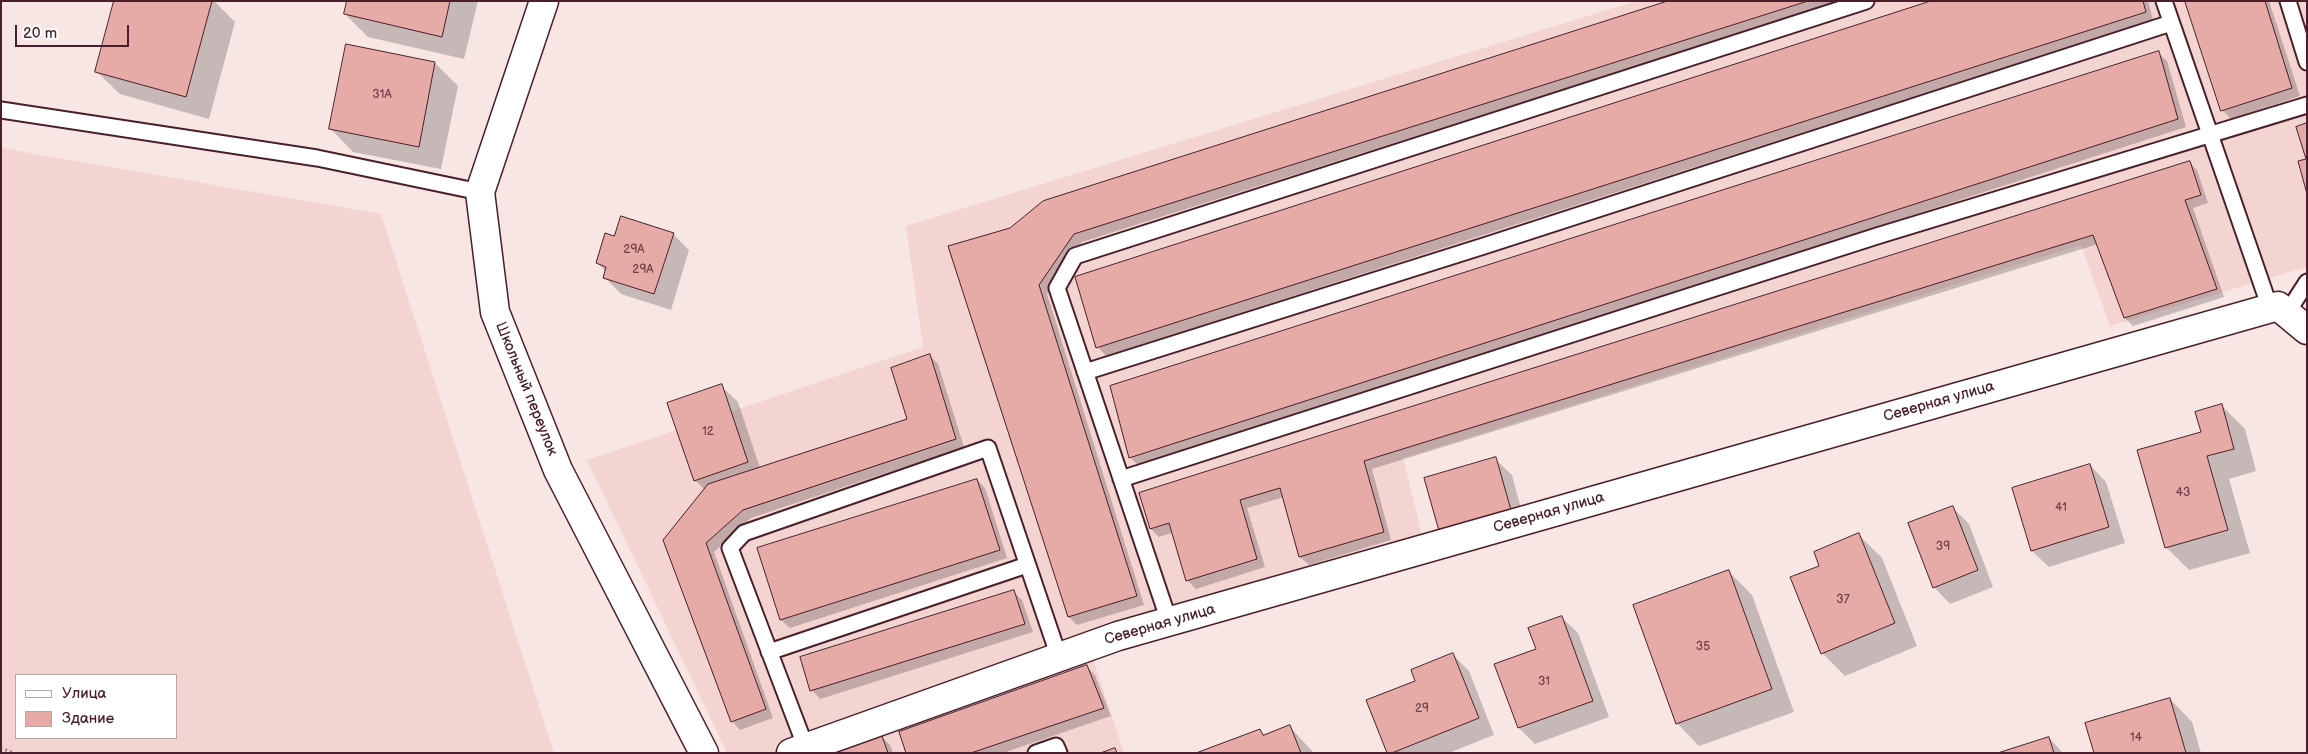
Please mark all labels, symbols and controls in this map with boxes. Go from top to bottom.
scale bar [18,15,131,47]
text: 20 m [23,24,57,43]
house number: 31А [372,88,392,102]
house number: 29А [623,243,645,257]
house number: 29А [632,263,654,277]
street label: Школьный переулок [491,319,561,459]
street label: Северная улица [1882,378,1996,426]
house number: 12 [702,425,714,439]
house number: 43 [2176,486,2190,500]
street label: Северная улица [1492,489,1606,537]
house number: 41 [2055,501,2067,515]
house number: 39 [1936,540,1950,554]
house number: 37 [1836,593,1850,607]
street label: Северная улица [1103,601,1217,649]
house number: 35 [1696,640,1710,654]
legend [15,674,178,739]
house number: 31 [1538,675,1550,689]
text: Улица [62,684,106,703]
house number: 29 [1415,702,1429,716]
text: Здание [62,709,114,728]
house number: 14 [2130,731,2142,745]

